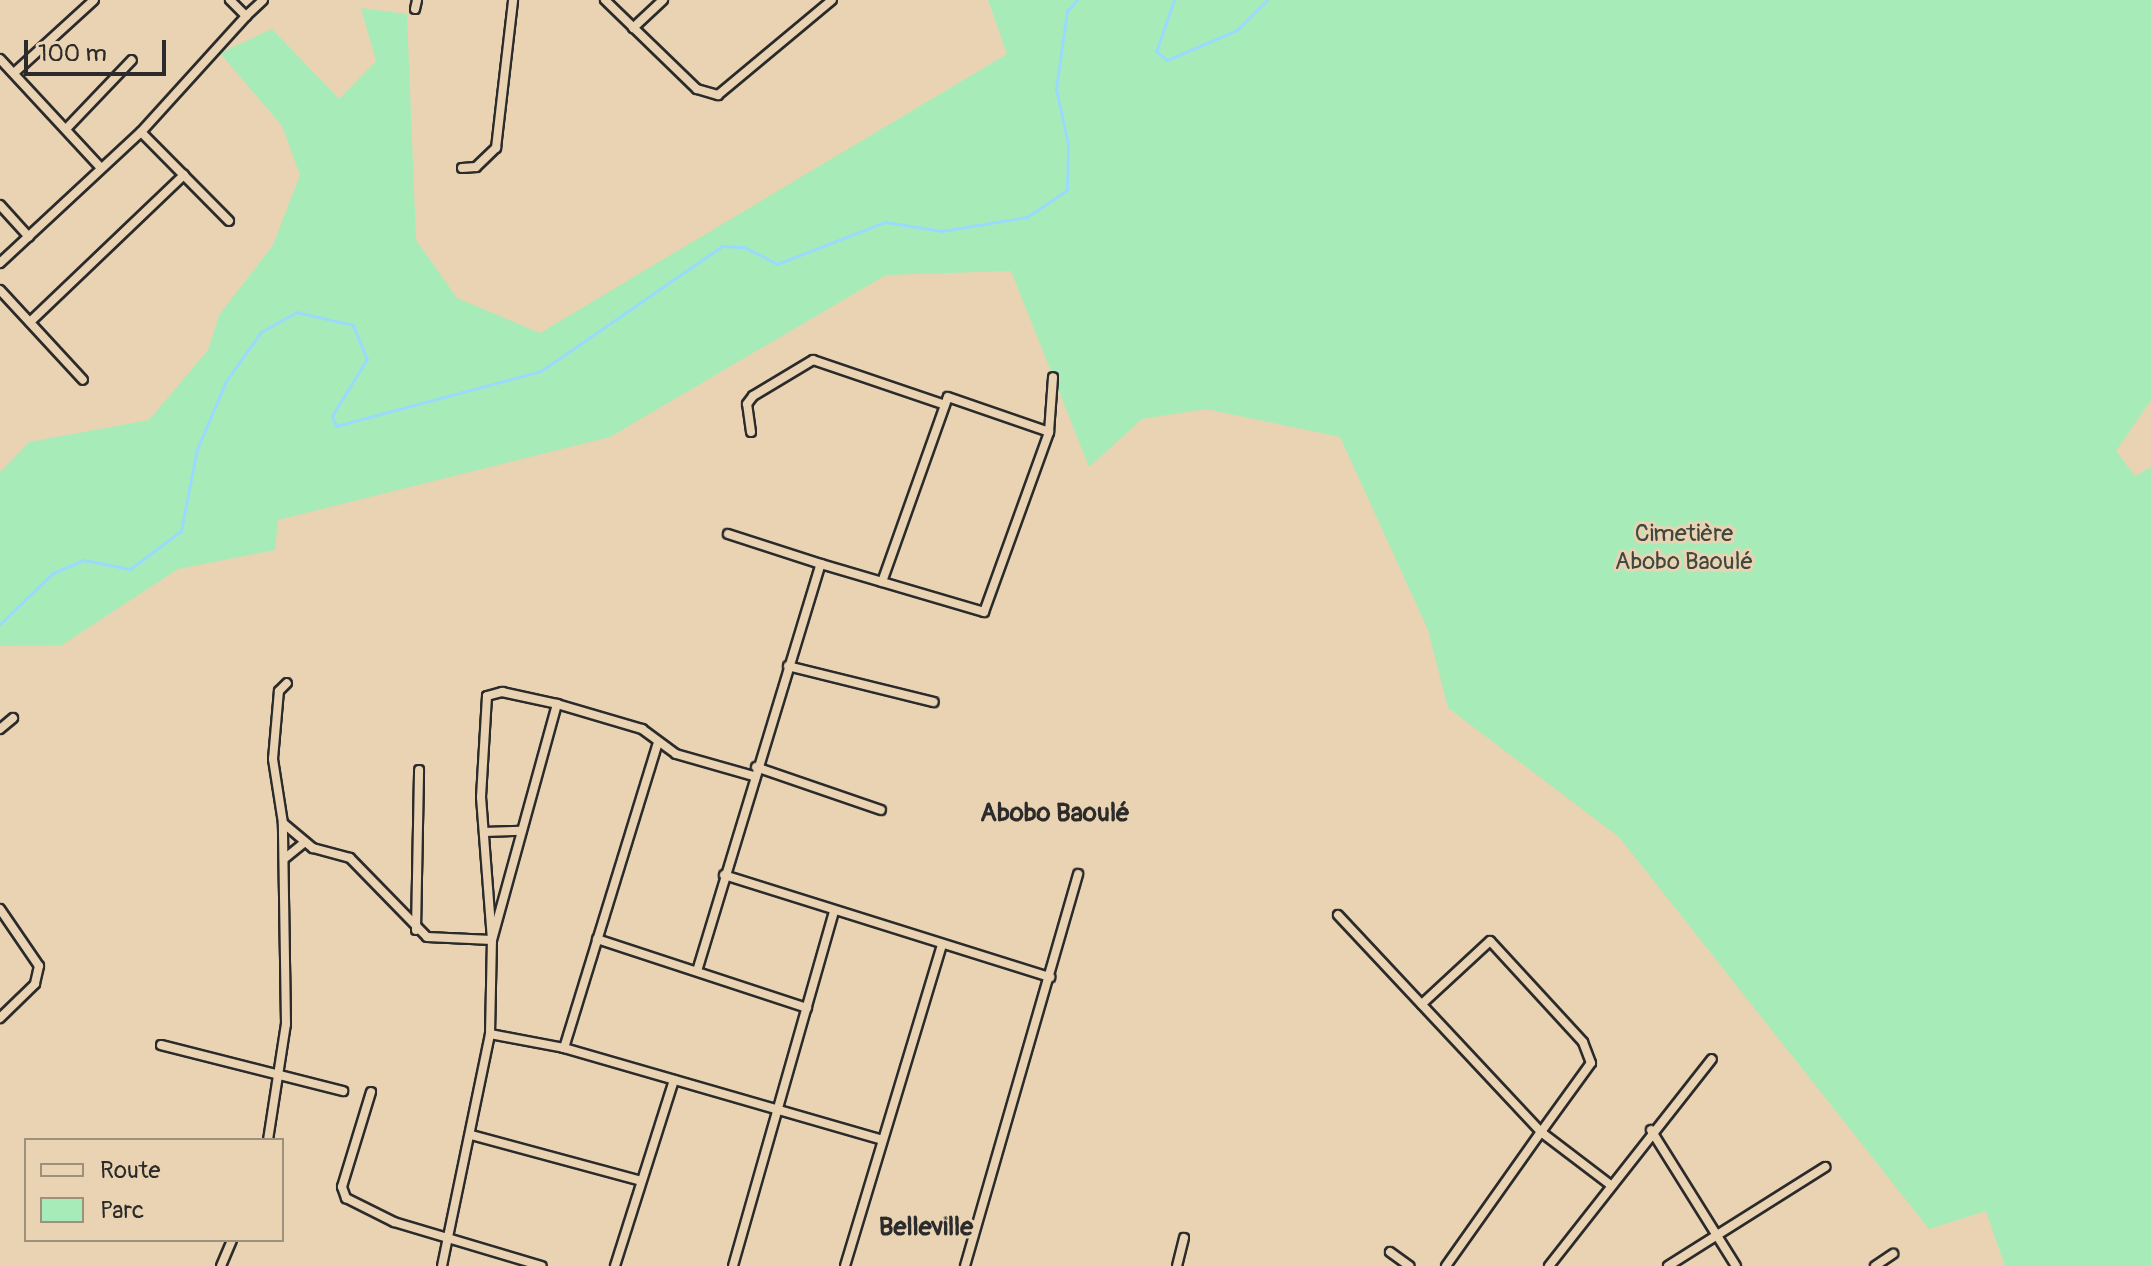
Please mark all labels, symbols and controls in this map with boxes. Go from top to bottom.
scale bar [28,24,170,74]
text: 100 m [38,39,107,68]
park label: Cimetière Abobo Baoulé [1615,520,1753,576]
district label: Abobo Baoulé [980,798,1130,830]
legend [24,1138,284,1242]
text: Route [100,1156,160,1185]
text: Parc [100,1196,144,1225]
district label: Belleville [879,1212,973,1244]

